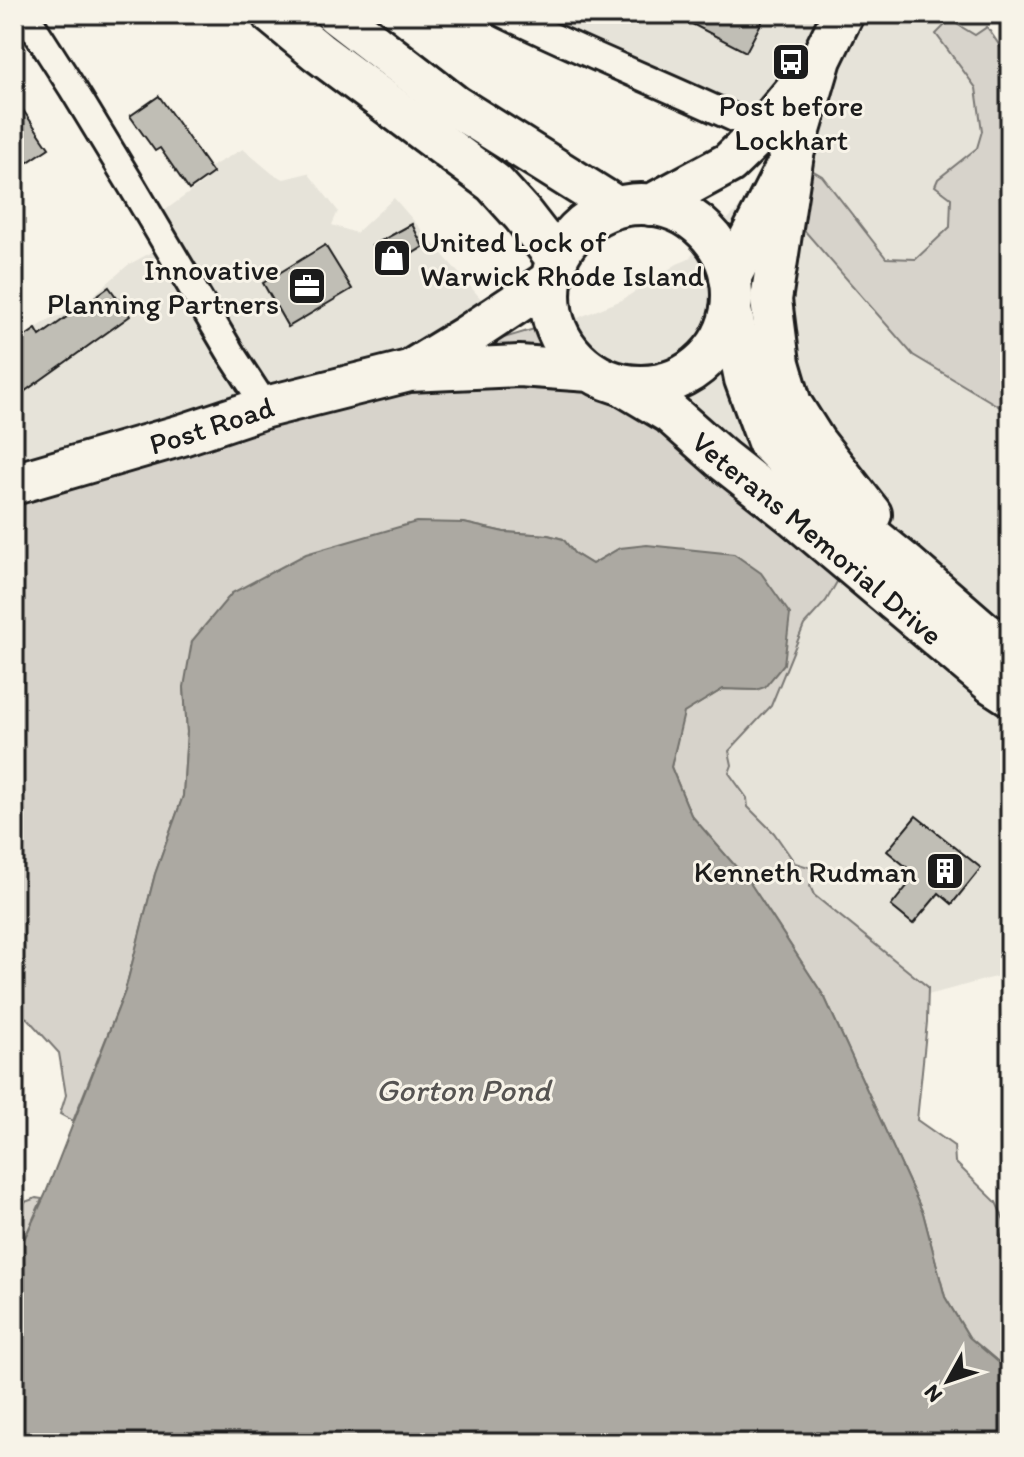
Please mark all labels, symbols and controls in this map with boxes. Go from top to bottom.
bus stop icon: Post before Lockhart [770,41,812,83]
place label: Post before Lockhart [718,87,864,158]
place label: United Lock of Warwick Rhode Island [420,223,704,294]
shop icon: United Lock of Warwick Rhode Island [371,237,413,279]
place label: Innovative Planning Partners [47,251,279,322]
office icon: Innovative Planning Partners [286,265,328,307]
street label: Post Road [145,387,278,462]
street label: Veterans Memorial Drive [684,423,951,652]
building icon: Kenneth Rudman [924,850,966,892]
place label: Kenneth Rudman [694,853,917,890]
water label: Gorton Pond [376,1071,553,1109]
north arrow [908,1341,988,1421]
text: N [918,1379,948,1408]

